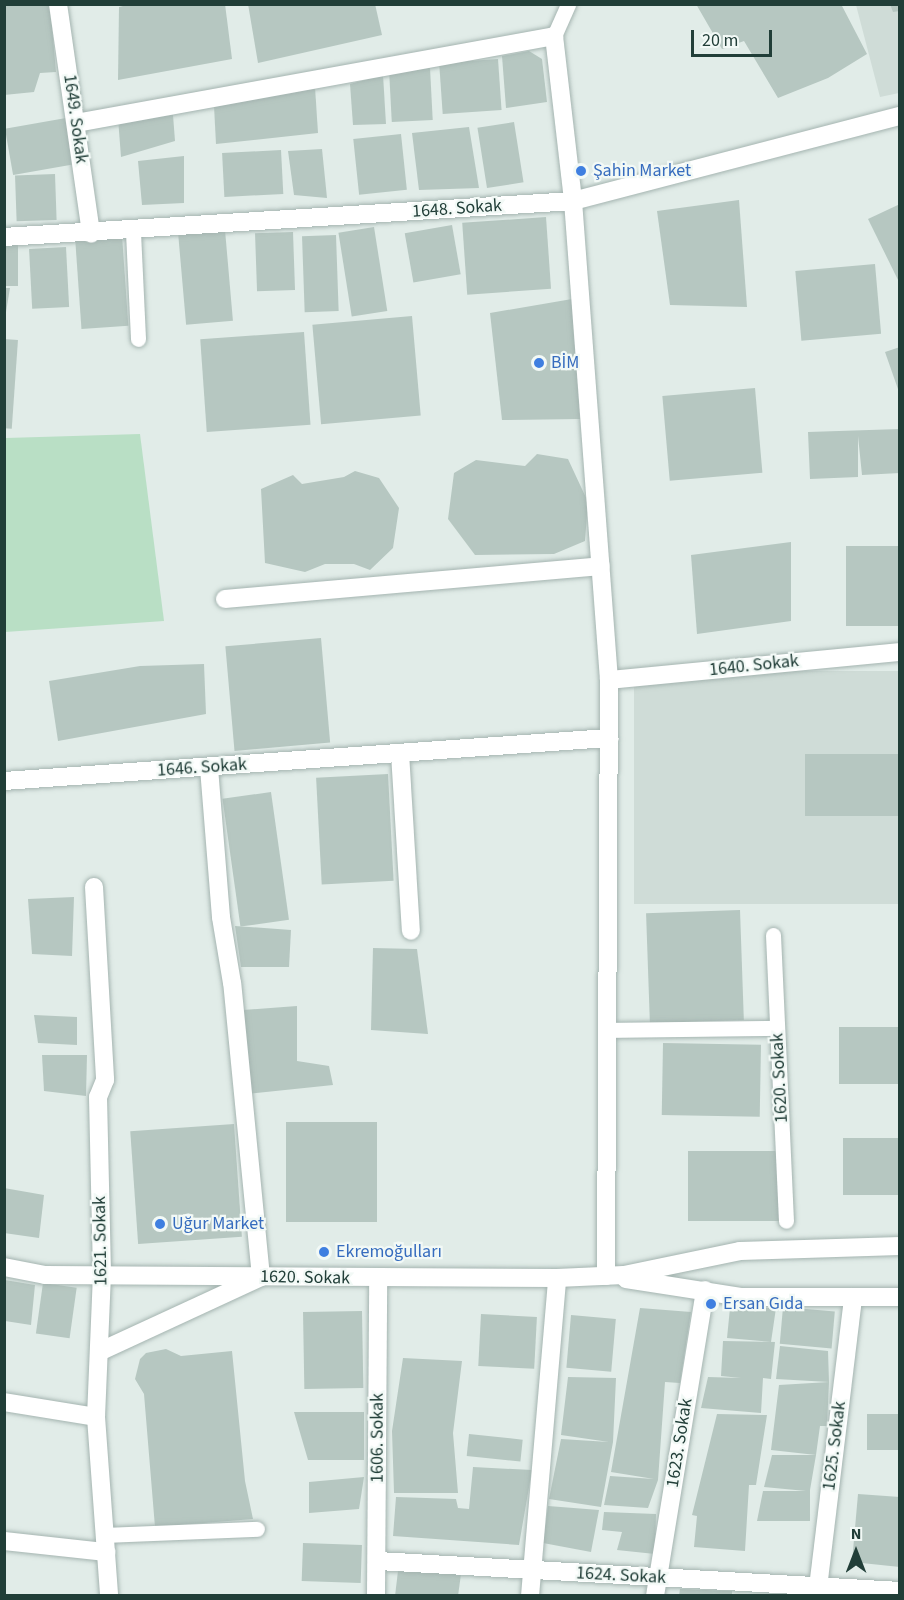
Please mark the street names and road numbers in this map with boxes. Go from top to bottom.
street label: 1649. Sokak [58,73,92,165]
street label: 1648. Sokak [411,195,503,223]
street label: 1640. Sokak [708,651,800,681]
street label: 1646. Sokak [156,754,248,782]
street label: 1620. Sokak [767,1033,793,1123]
street label: 1621. Sokak [89,1196,113,1286]
street label: 1620. Sokak [260,1266,350,1290]
street label: 1606. Sokak [367,1393,389,1483]
street label: 1623. Sokak [662,1397,698,1489]
street label: 1625. Sokak [819,1400,851,1492]
street label: 1624. Sokak [576,1563,666,1589]

